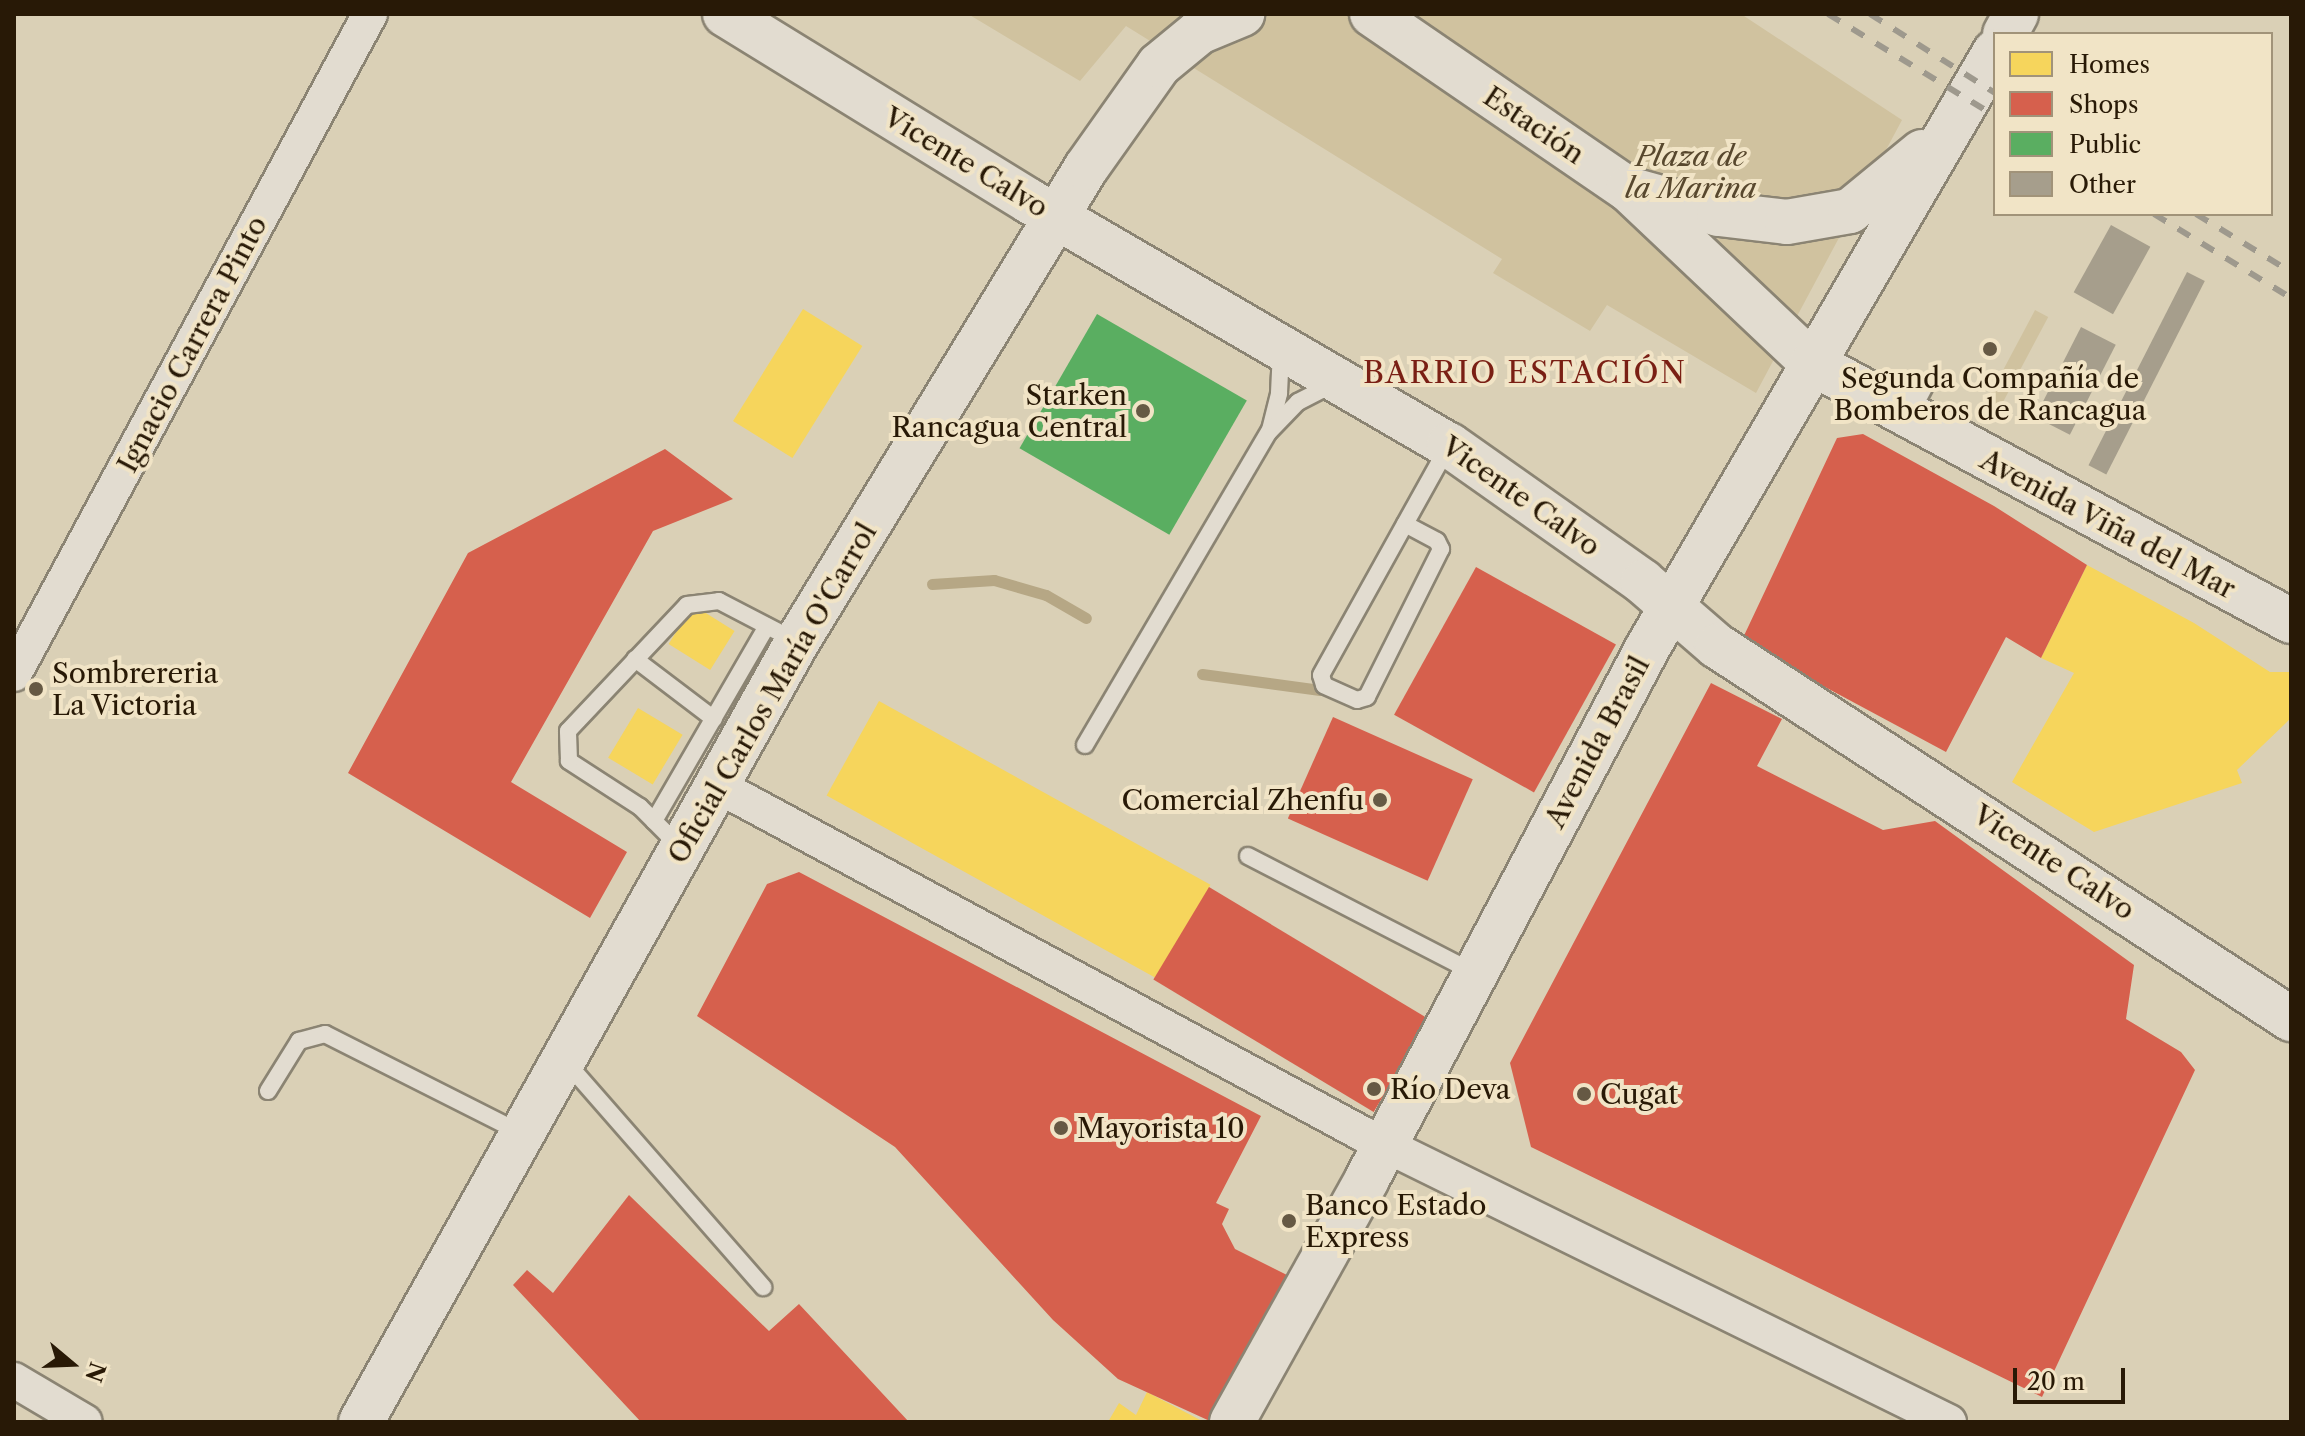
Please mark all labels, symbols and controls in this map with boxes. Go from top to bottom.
legend [1993,32,2273,216]
text: Homes [2069,50,2150,79]
street label: Estación [1477,79,1591,171]
text: Shops [2069,90,2138,119]
street label: Vicente Calvo [878,100,1054,224]
text: Public [2069,130,2141,159]
park label: Plaza de la Marina [1625,139,1757,205]
text: Other [2069,170,2136,199]
street label: Ignacio Carrera Pinto [110,210,274,478]
marker: Segunda Compañía de Bomberos de Rancagua [1981,340,1999,358]
district label: BARRIO ESTACIÓN [1363,355,1687,391]
place label: Segunda Compañía de Bomberos de Rancagua [1834,361,2146,427]
place label: Starken Rancagua Central [891,378,1127,444]
marker: Starken Rancagua Central [1134,402,1152,420]
street label: Vicente Calvo [1435,429,1607,563]
street label: Avenida Viña del Mar [1974,442,2242,606]
street label: Oficial Carlos María O'Carrol [661,517,883,869]
street label: Avenida Brasil [1538,651,1656,833]
place label: Sombrereria La Victoria [52,656,218,722]
marker: Sombrereria La Victoria [27,680,45,698]
place label: Comercial Zhenfu [1121,783,1364,817]
marker: Comercial Zhenfu [1371,791,1389,809]
street label: Vicente Calvo [1967,797,2141,927]
place label: Río Deva [1390,1072,1511,1106]
place label: Cugat [1600,1077,1678,1111]
marker: Río Deva [1365,1080,1383,1098]
marker: Cugat [1575,1085,1593,1103]
place label: Mayorista 10 [1077,1111,1245,1145]
marker: Mayorista 10 [1052,1119,1070,1137]
place label: Banco Estado Express [1305,1188,1486,1254]
marker: Banco Estado Express [1280,1212,1298,1230]
north arrow [32,1324,112,1404]
scale bar [2017,1352,2129,1402]
text: N [79,1359,111,1385]
text: 20 m [2027,1367,2085,1396]

